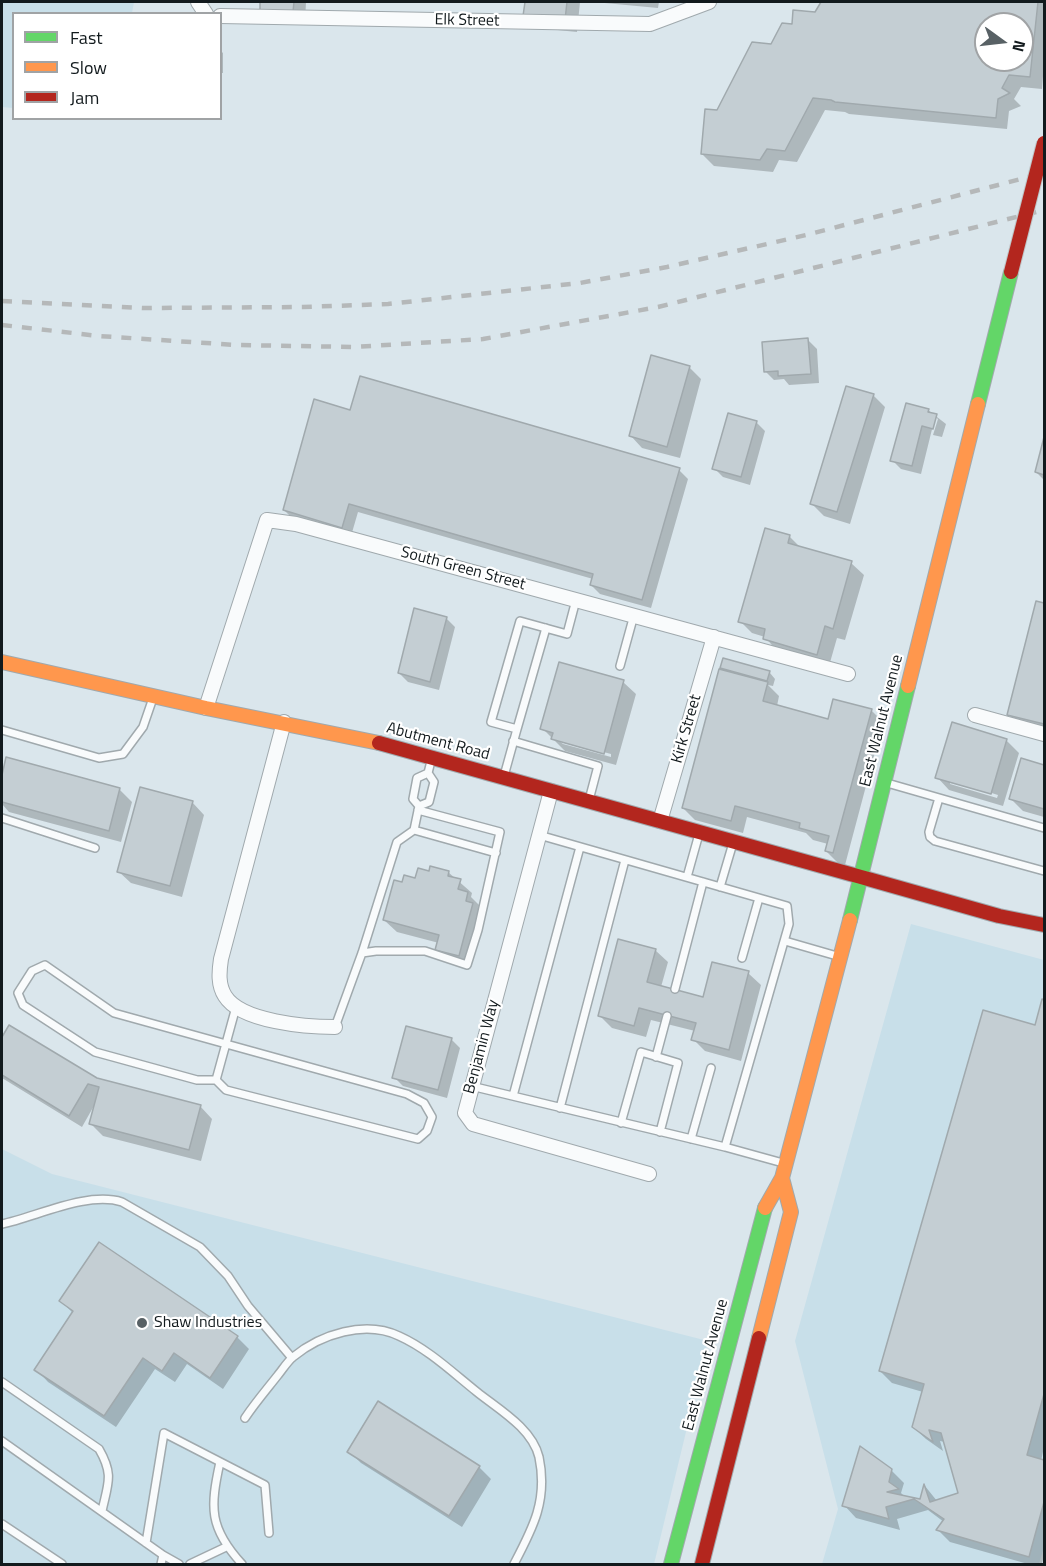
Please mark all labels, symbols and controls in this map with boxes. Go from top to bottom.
street label: Elk Street [434,11,500,31]
legend [12,12,222,120]
north arrow [974,12,1034,72]
text: Fast [70,24,103,51]
text: N [1006,38,1032,55]
text: Slow [70,54,107,81]
text: Jam [70,84,99,111]
street label: South Green Street [399,543,527,595]
street label: East Walnut Avenue [856,653,908,789]
street label: Kirk Street [668,692,706,766]
street label: Abutment Road [384,719,492,765]
street label: Benjamin Way [460,998,504,1096]
street label: East Walnut Avenue [679,1297,733,1433]
place label: Shaw Industries [154,1313,262,1333]
marker: Shaw Industries [135,1316,149,1330]

